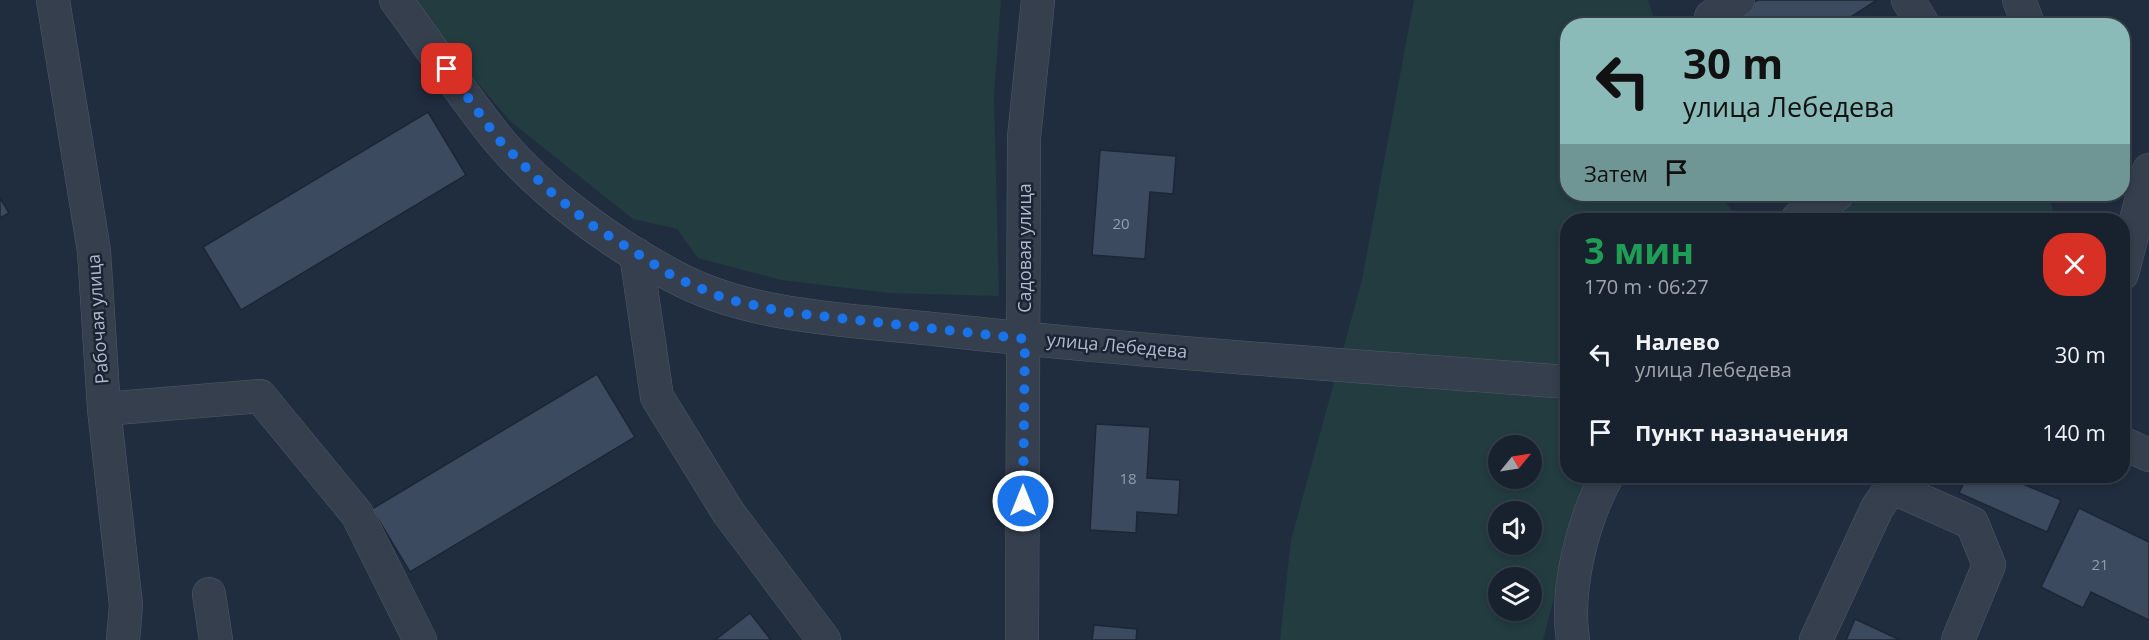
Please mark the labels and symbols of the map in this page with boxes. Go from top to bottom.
pin [421,43,472,94]
street label: Садовая улица [1012,183,1036,313]
house number: 20 [1112,213,1130,233]
street label: Рабочая улица [80,253,114,385]
street label: улица Лебедева [1046,327,1188,363]
north arrow [1488,435,1542,489]
house number: 18 [1119,468,1137,488]
position arrow [991,469,1055,533]
house number: 21 [2091,554,2109,574]

